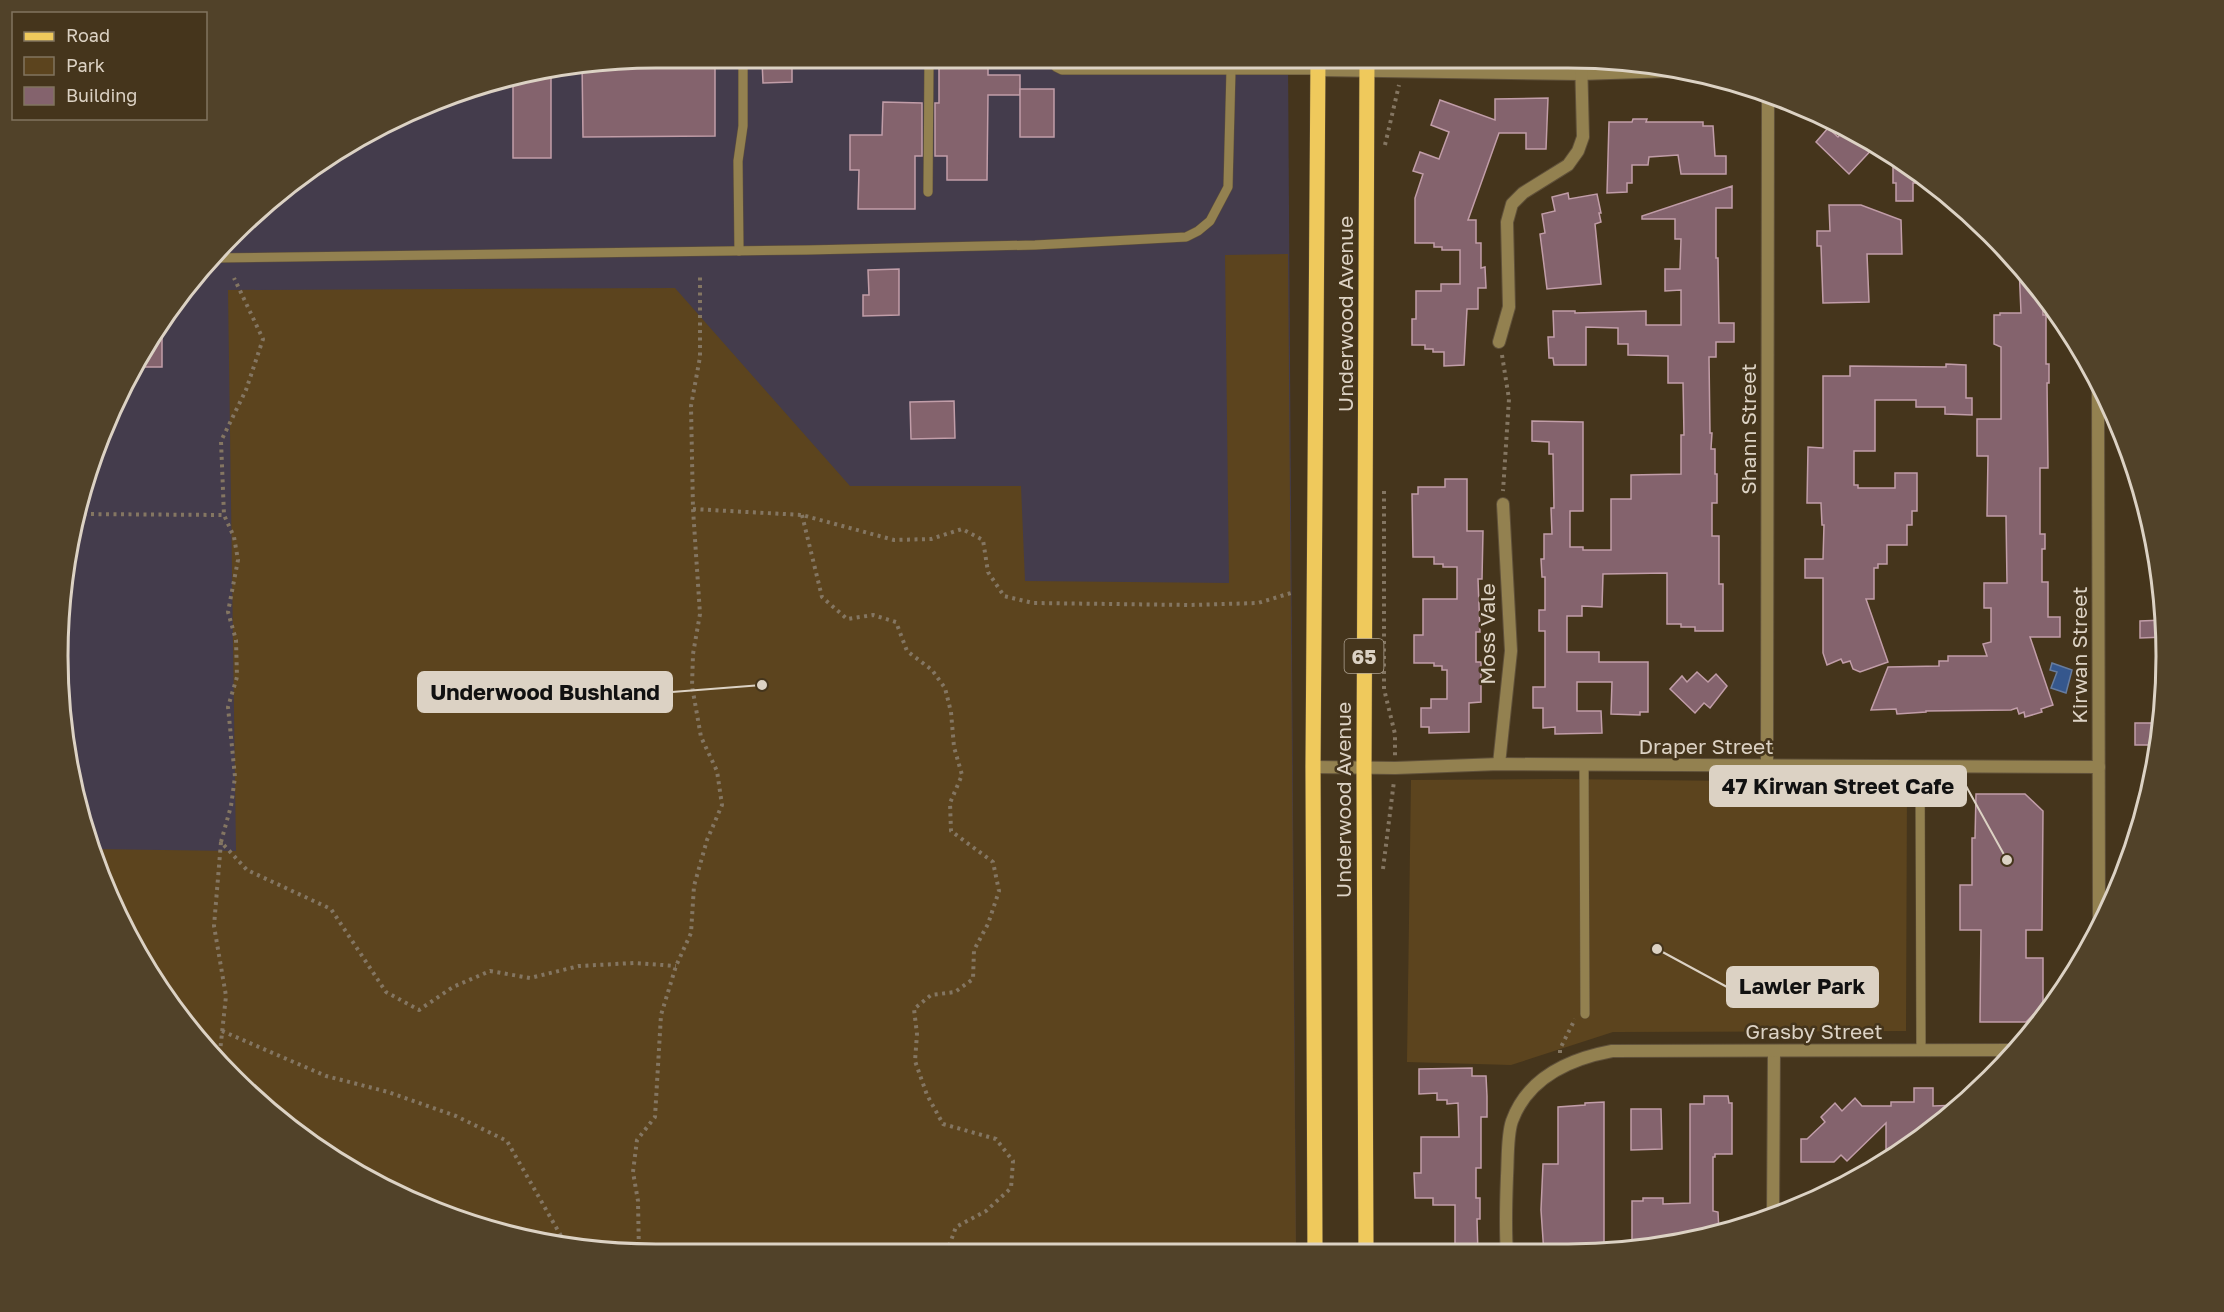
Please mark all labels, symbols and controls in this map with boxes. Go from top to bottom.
legend [12,12,207,120]
text: Road [66,24,110,46]
text: Park [66,54,105,76]
text: Building [66,84,137,106]
street label: Underwood Avenue [1332,216,1358,412]
street label: Shann Street [1735,363,1761,495]
street label: Moss Vale [1474,583,1500,685]
street label: Kirwan Street [2066,586,2092,724]
road number: 65 [1344,639,1384,673]
callout: Underwood Bushland [418,672,672,712]
text: Underwood Bushland [430,678,660,705]
street label: Underwood Avenue [1330,702,1356,898]
street label: Draper Street [1638,733,1774,759]
callout: 47 Kirwan Street Cafe [1710,766,1966,806]
text: 47 Kirwan Street Cafe [1722,772,1954,799]
callout: Lawler Park [1727,967,1878,1007]
text: Lawler Park [1739,972,1865,999]
street label: Grasby Street [1745,1018,1883,1044]

